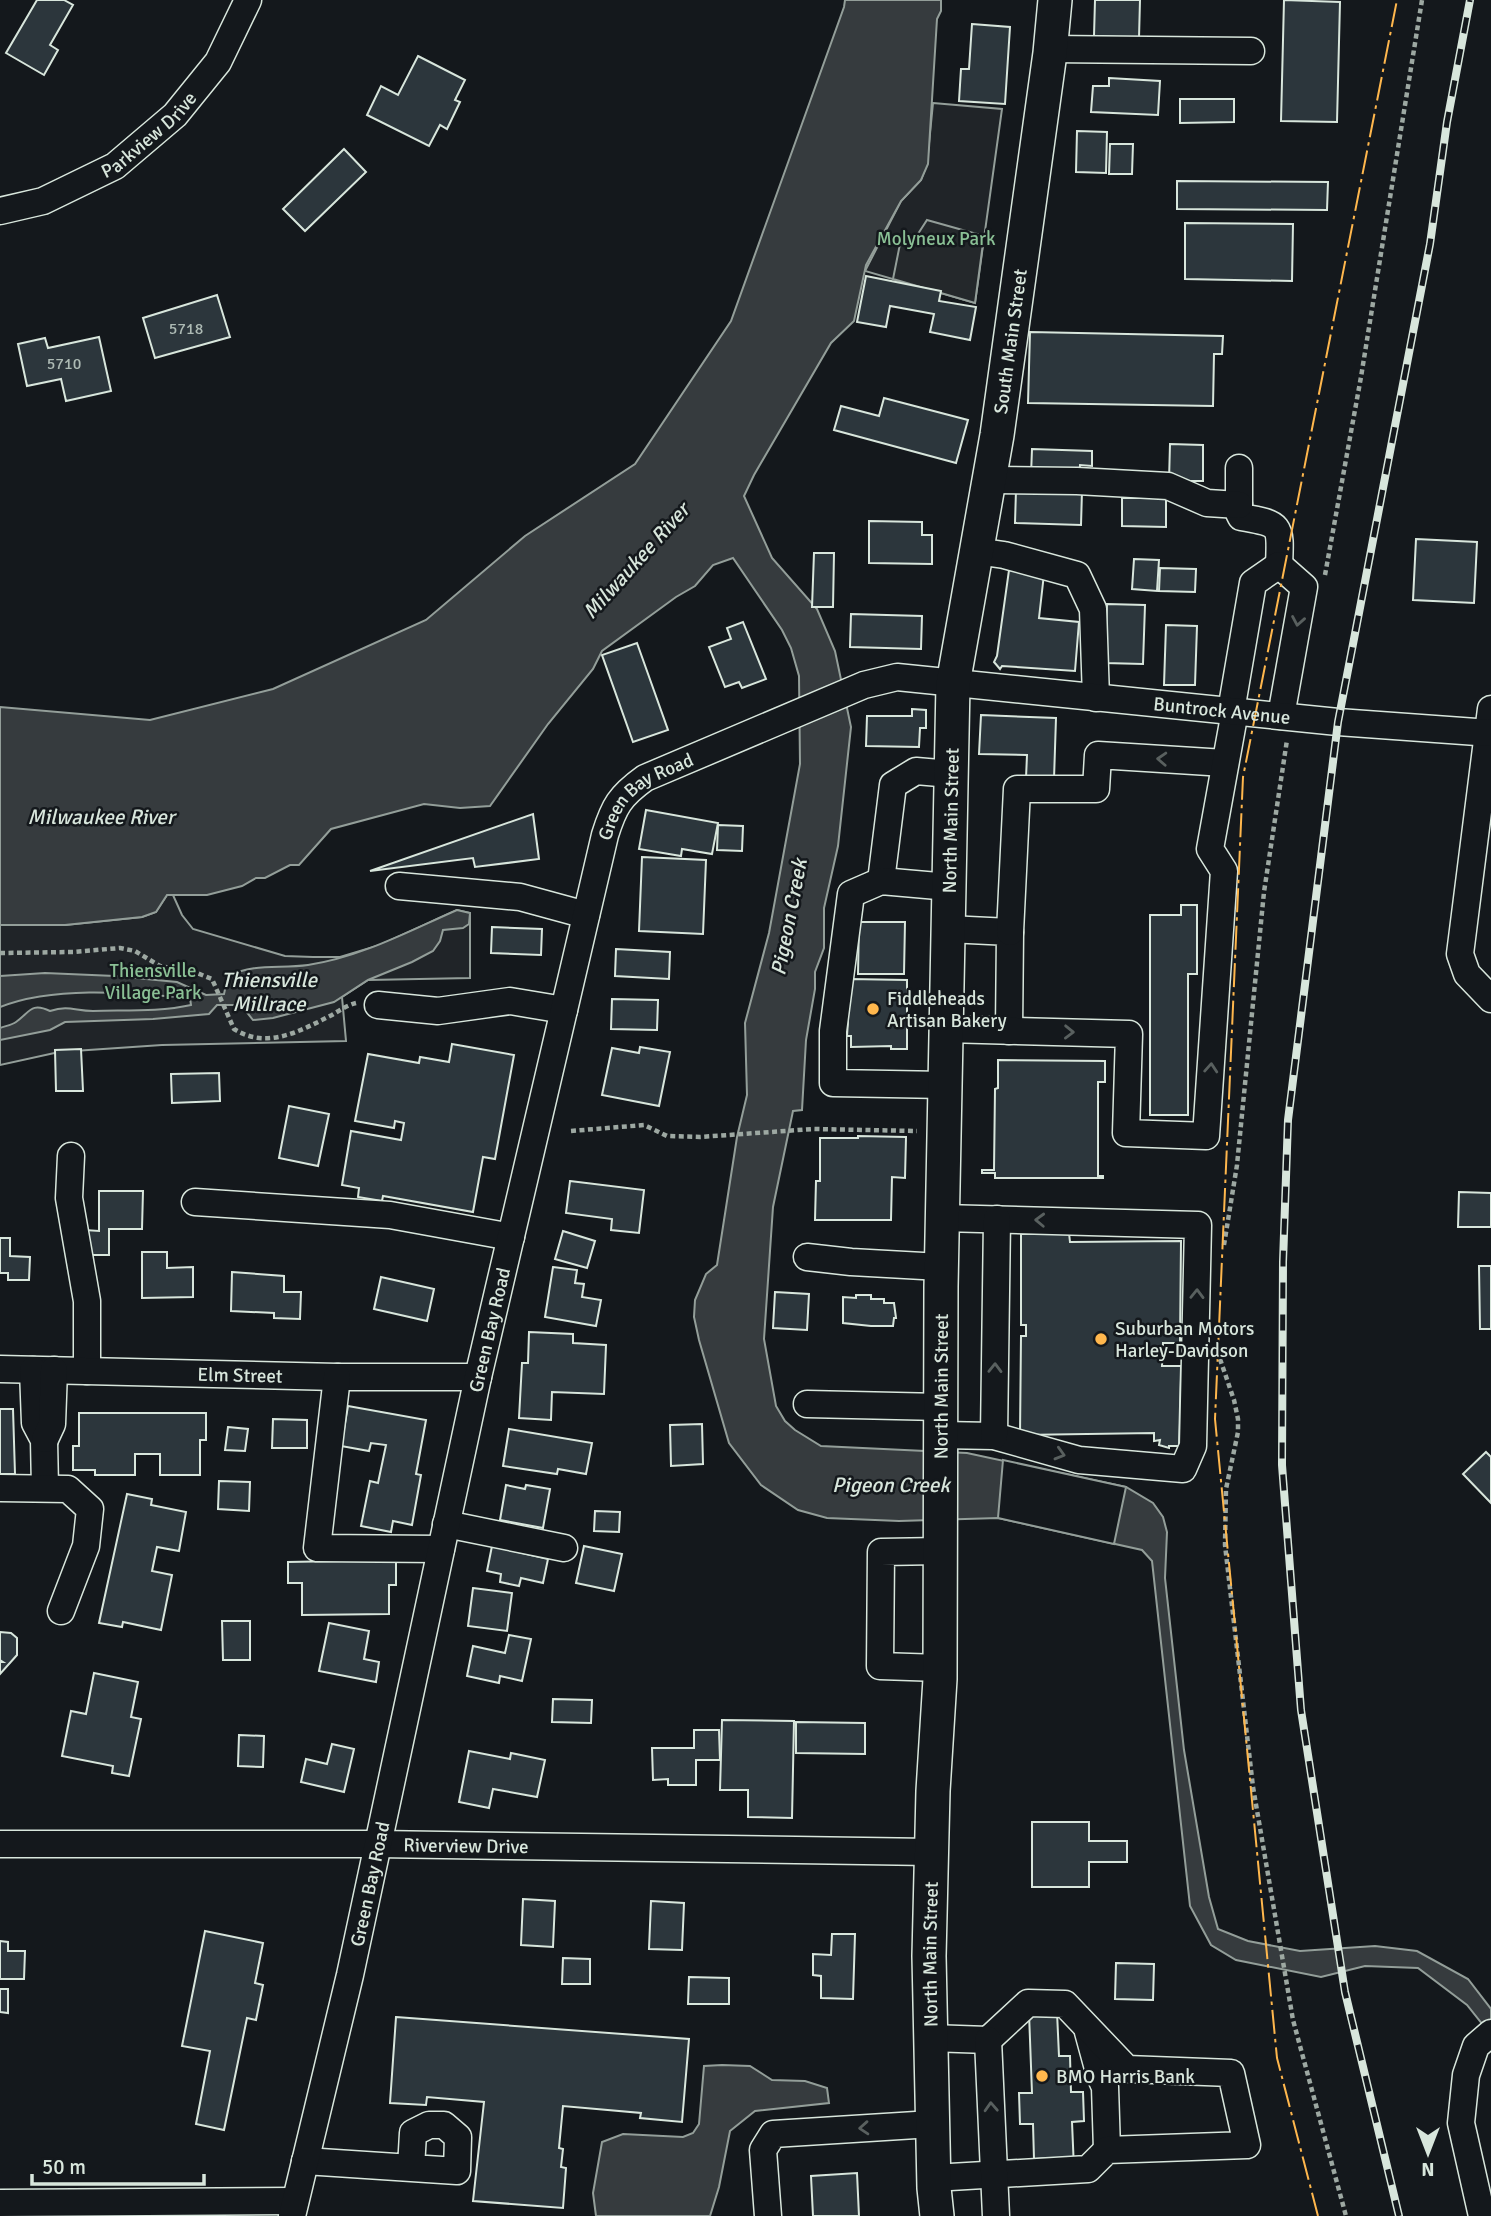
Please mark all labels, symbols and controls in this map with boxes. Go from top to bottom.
street label: Parkview Drive [97,87,202,184]
park label: Molyneux Park [876,227,996,251]
street label: South Main Street [989,267,1033,416]
house number: 5718 [169,319,203,339]
house number: 5710 [47,354,81,374]
water label: Milwaukee River [577,495,697,624]
one-way arrow [1291,615,1306,627]
street label: Buntrock Avenue [1152,692,1291,730]
street label: North Main Street [938,747,965,894]
street label: Green Bay Road [593,748,697,843]
one-way arrow [1156,752,1167,767]
water label: Milwaukee River [27,804,178,830]
water label: Pigeon Creek [765,854,813,977]
park label: Thiensville Village Park [105,959,202,1005]
water label: Thiensville Millrace [221,967,318,1017]
place label: Fiddleheads Artisan Bakery [887,987,1007,1033]
marker: Fiddleheads Artisan Bakery [865,1001,881,1017]
one-way arrow [1064,1024,1074,1040]
one-way arrow [1203,1062,1218,1073]
one-way arrow [1034,1213,1045,1228]
street label: Green Bay Road [464,1265,516,1394]
one-way arrow [1189,1288,1204,1299]
street label: North Main Street [930,1313,954,1459]
place label: Suburban Motors Harley-Davidson [1115,1317,1254,1363]
marker: Suburban Motors Harley-Davidson [1093,1331,1109,1347]
one-way arrow [987,1362,1003,1373]
street label: Elm Street [197,1363,283,1389]
one-way arrow [1054,1446,1066,1461]
water label: Pigeon Creek [832,1472,952,1498]
street label: Green Bay Road [345,1819,396,1949]
street label: Riverview Drive [403,1833,529,1859]
street label: North Main Street [918,1881,944,2027]
place label: BMO Harris Bank [1056,2065,1195,2089]
marker: BMO Harris Bank [1034,2068,1050,2084]
one-way arrow [983,2102,998,2113]
north arrow [1393,2118,1463,2188]
one-way arrow [858,2121,869,2136]
scale bar [32,2142,203,2186]
text: 50 m [42,2154,86,2180]
text: N [1421,2157,1435,2181]

